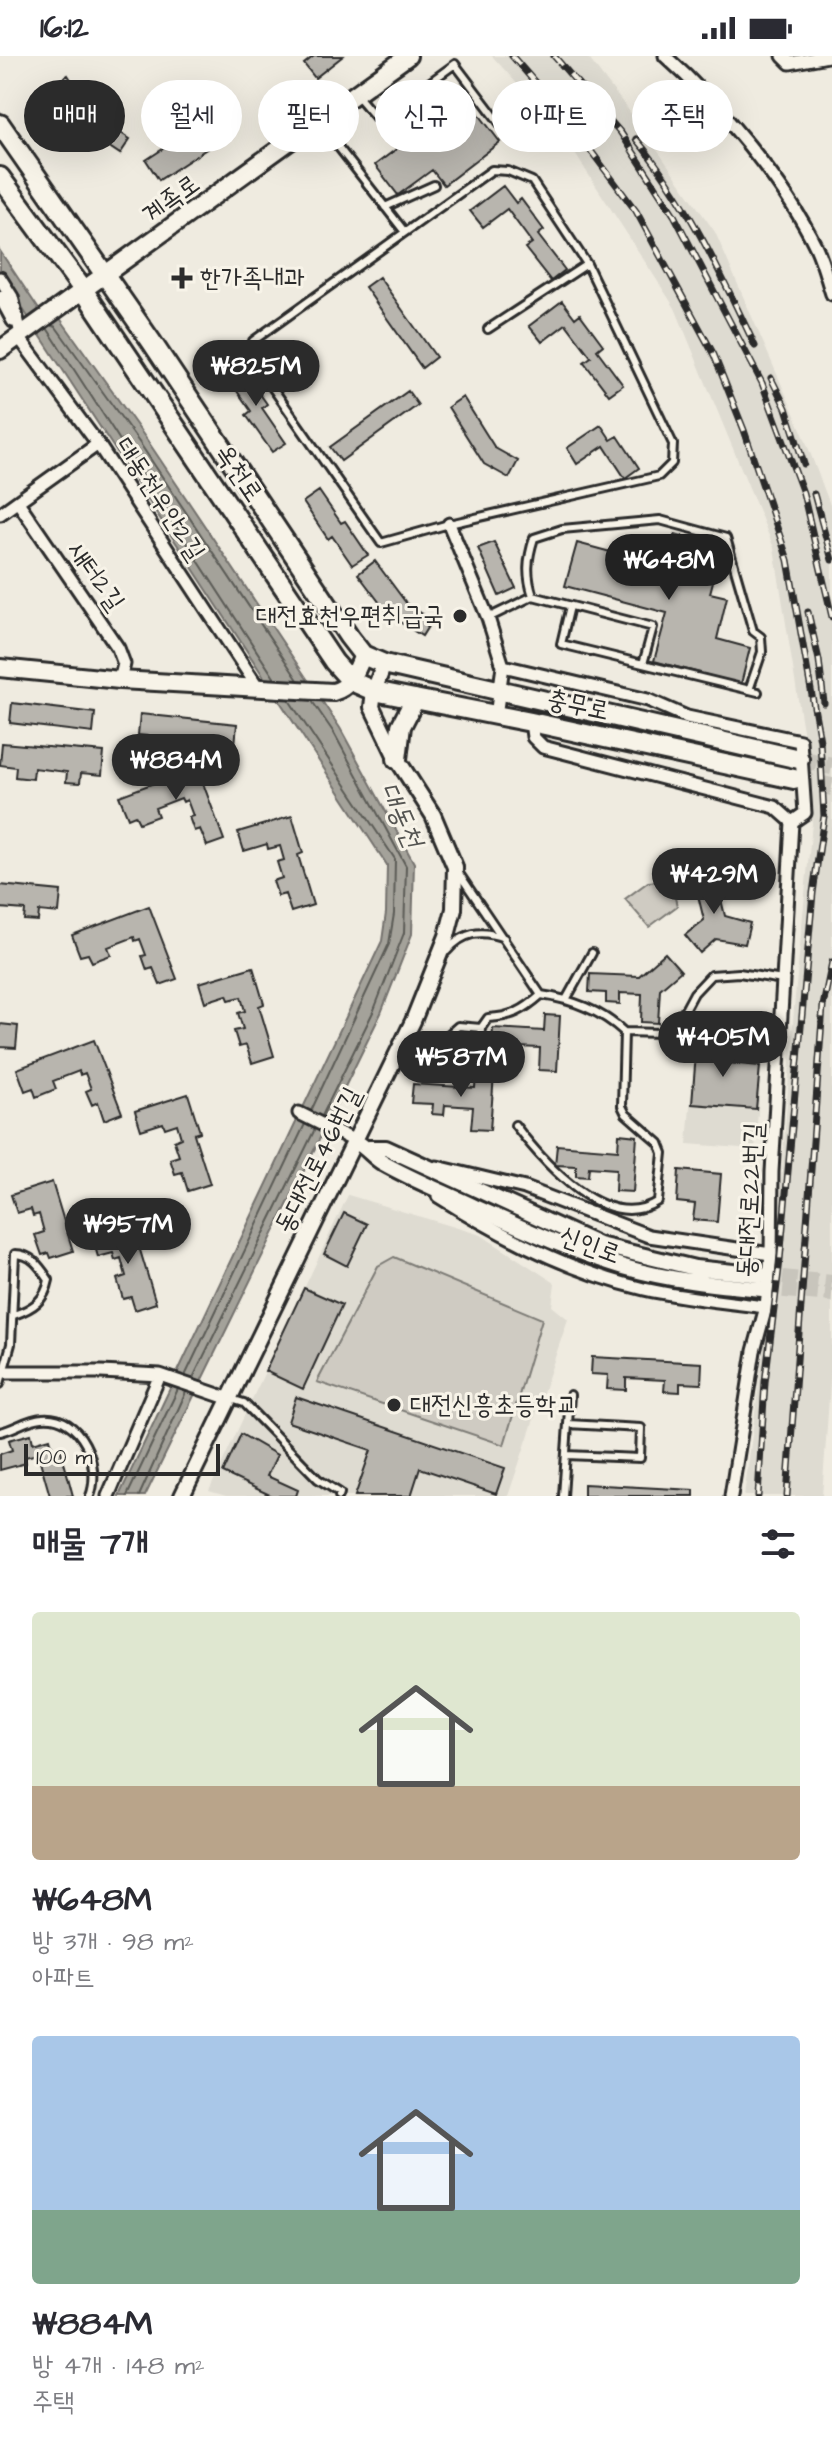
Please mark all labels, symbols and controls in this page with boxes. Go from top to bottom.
text: 16:12 [40,7,89,49]
chip: 매매 [24,80,125,152]
chip: 월세 [141,80,242,152]
chip: 필터 [258,80,359,152]
chip: 신규 [375,80,476,152]
chip: 아파트 [492,80,616,152]
chip: 주택 [632,80,733,152]
street label: 계족로 [135,166,207,232]
place label: 한가족내과 [200,260,305,296]
marker: 한가족내과 [171,267,193,289]
pin: ₩825M [200,340,312,408]
text: ₩825M [211,348,302,384]
street label: 대동천우안2길 [107,430,213,568]
street label: 옥천로 [207,437,271,509]
street label: 새터2길 [59,534,133,618]
pin: ₩648M [613,534,725,602]
text: ₩648M [623,542,715,578]
place label: 대전효천우편취급국 [256,598,444,634]
marker: 대전효천우편취급국 [451,607,469,625]
street label: 충무로 [544,681,612,729]
pin: ₩884M [120,734,232,802]
text: ₩884M [130,742,222,778]
water label: 대동천 [369,776,434,856]
pin: ₩429M [658,848,770,916]
text: ₩429M [670,856,758,892]
pin: ₩405M [667,1011,779,1079]
text: ₩405M [676,1019,770,1055]
pin: ₩587M [405,1031,517,1099]
text: ₩587M [415,1039,507,1075]
street label: 동대전로46번길 [266,1081,370,1239]
street label: 동대전로22번길 [728,1121,772,1278]
pin: ₩957M [72,1198,184,1266]
text: ₩957M [83,1206,173,1242]
street label: 신인로 [554,1217,626,1273]
place label: 대전신흥초등학교 [410,1387,577,1423]
marker: 대전신흥초등학교 [385,1396,403,1414]
scale bar [24,1440,220,1476]
text: 100 m [36,1442,93,1473]
text: 매물 7개 [32,1520,149,1568]
icon: filters [756,1522,800,1566]
icon: home [344,1664,488,1808]
text: ₩648M [32,1876,152,1924]
text: 방 3개 · 98 m² [32,1924,194,1960]
text: 아파트 [32,1960,95,1996]
icon: home [344,2088,488,2232]
text: ₩884M [32,2300,153,2348]
text: 방 4개 · 148 m² [32,2348,205,2384]
text: 주택 [32,2384,74,2420]

